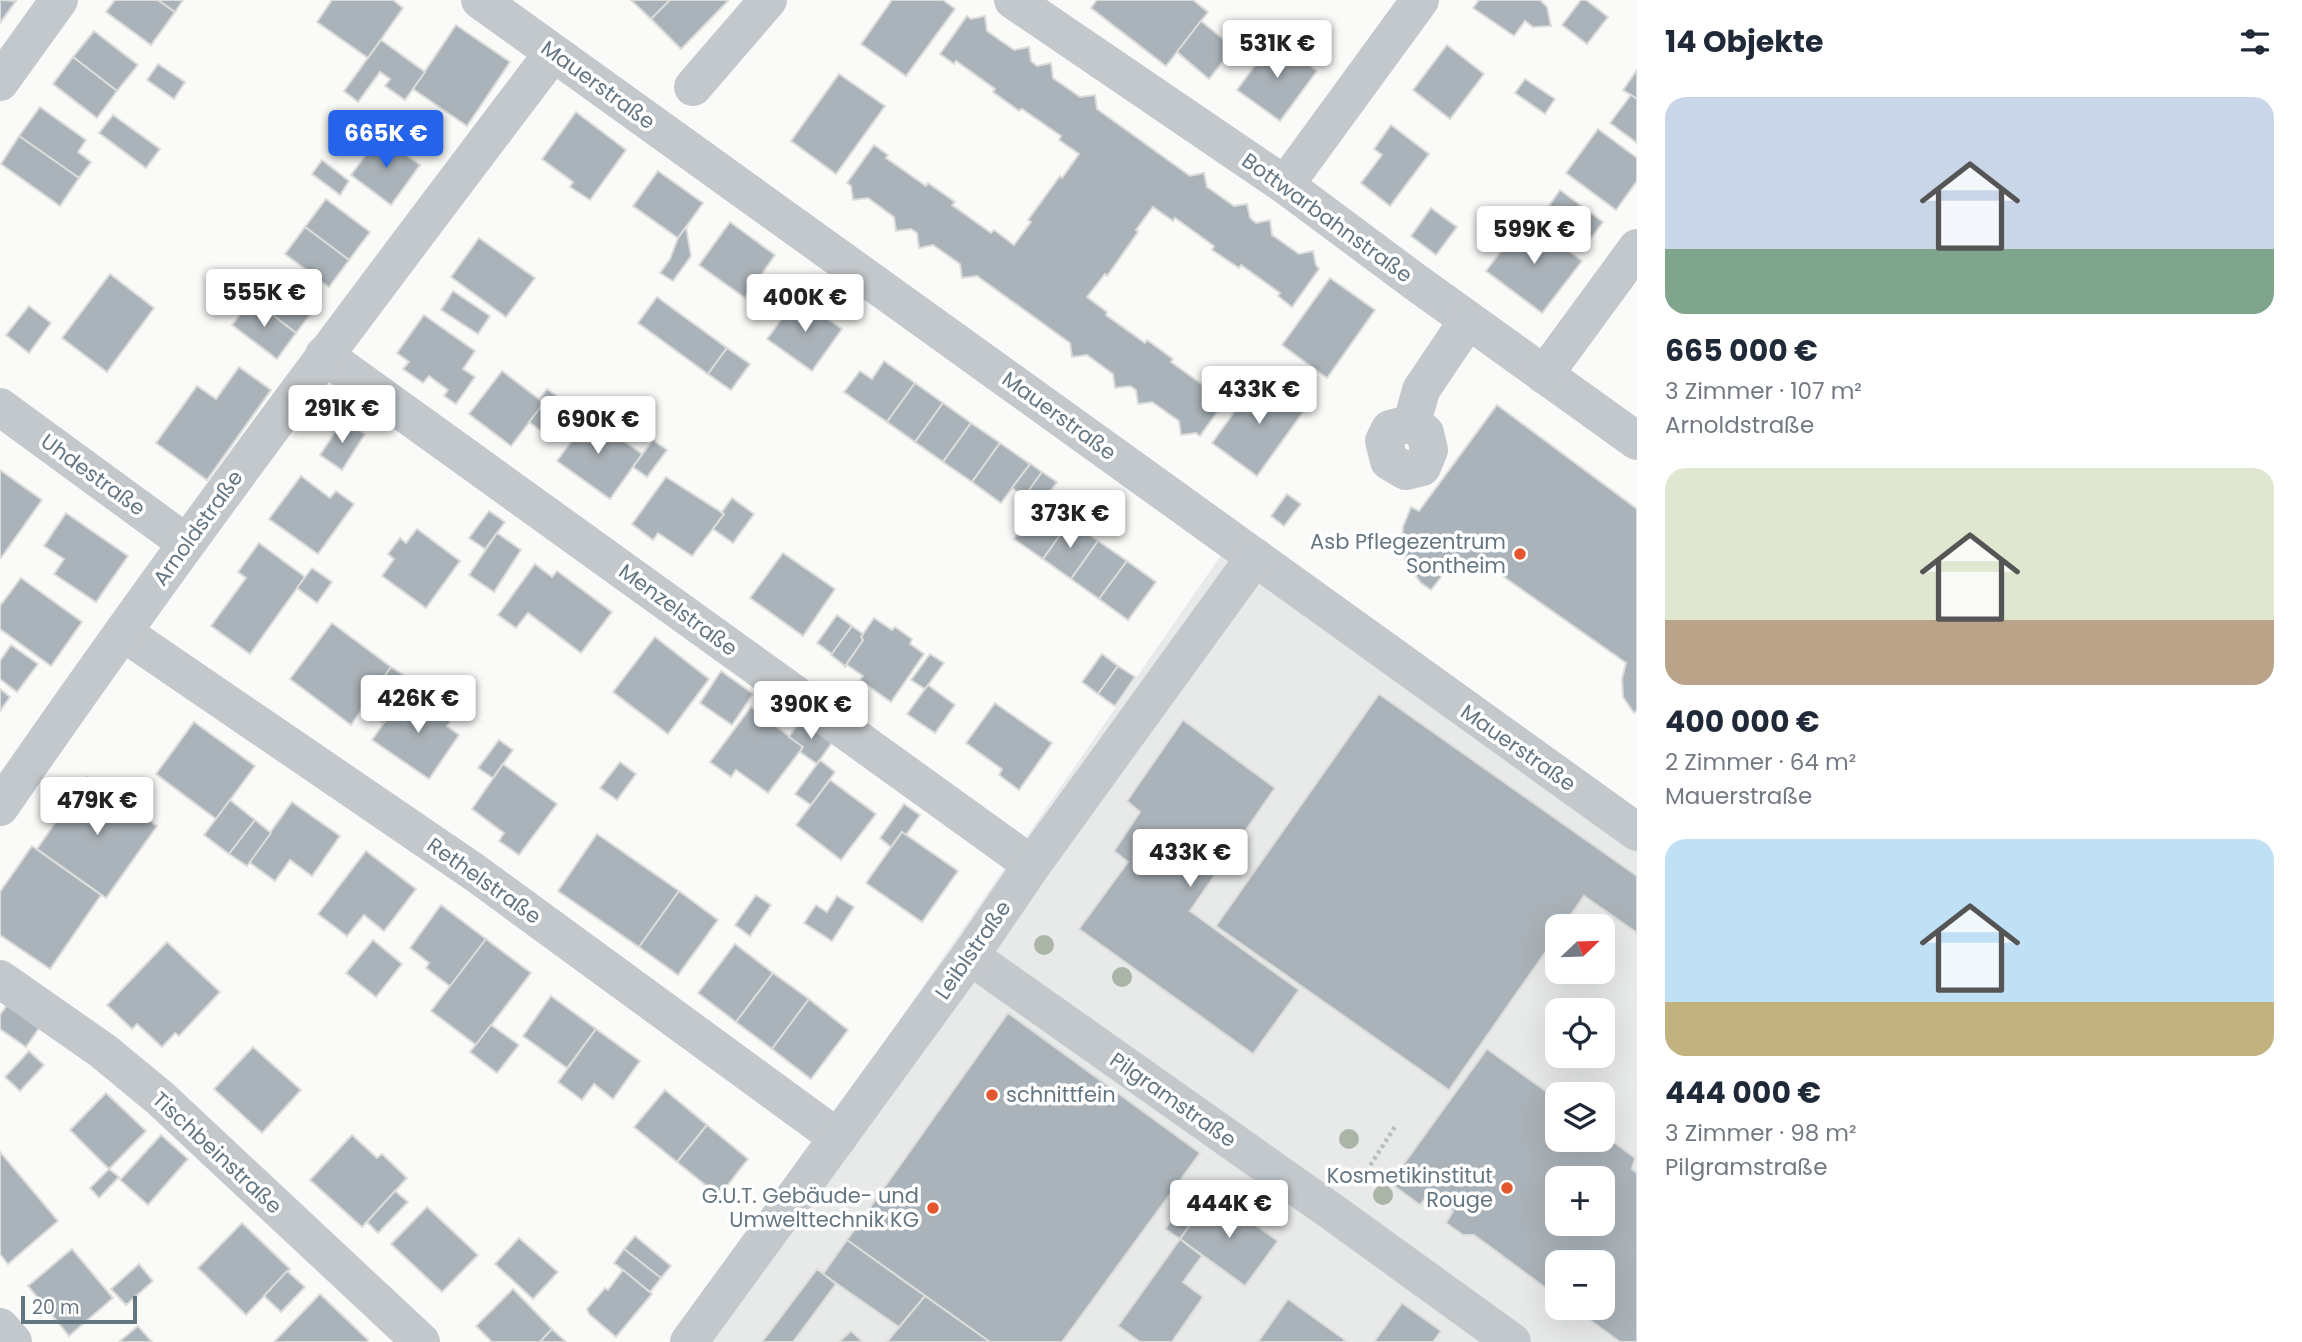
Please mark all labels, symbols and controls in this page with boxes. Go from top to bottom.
pin: 531K € [1220,20,1334,80]
text: 14 Objekte [1665,20,1823,63]
icon: filters [2236,23,2274,61]
text: 531K € [1239,27,1315,59]
street label: Mauerstraße [535,33,661,136]
pin: 665K € [329,110,443,170]
text: 665K € [344,117,428,149]
icon: home [1907,143,2033,269]
street label: Bottwarbahnstraße [1236,146,1418,289]
pin: 599K € [1477,206,1591,266]
text: 599K € [1493,213,1575,245]
pin: 555K € [207,270,321,329]
pin: 400K € [748,274,862,334]
text: 555K € [222,276,306,308]
text: 400K € [763,281,847,313]
text: 665 000 € [1665,329,1818,372]
street label: Mauerstraße [996,364,1122,467]
pin: 433K € [1202,366,1316,426]
text: 433K € [1218,373,1300,405]
text: 3 Zimmer · 107 m² [1665,375,1862,407]
pin: 291K € [285,386,399,445]
text: 291K € [304,392,380,424]
pin: 690K € [541,396,655,456]
text: 690K € [556,403,640,435]
text: Arnoldstraße [1665,409,1814,441]
street label: Uhdestraße [35,427,151,522]
street label: Arnoldstraße [146,464,249,591]
pin: 373K € [1013,490,1127,550]
text: 373K € [1030,497,1110,529]
icon: home [1907,514,2033,640]
place label: Asb Pflegezentrum Sontheim [1310,527,1506,580]
marker: Asb Pflegezentrum Sontheim [1512,546,1528,562]
street label: Menzelstraße [613,557,744,663]
pin: 426K € [361,676,475,735]
text: 426K € [377,682,459,714]
pin: 390K € [754,682,868,741]
text: 390K € [770,688,852,720]
street label: Mauerstraße [1455,697,1582,798]
text: 400 000 € [1665,700,1820,743]
text: 2 Zimmer · 64 m² [1665,746,1856,778]
pin: 479K € [40,778,154,837]
text: Mauerstraße [1665,780,1812,812]
text: 479K € [56,784,138,816]
pin: 433K € [1133,830,1247,889]
street label: Rethelstraße [421,831,547,931]
text: 433K € [1149,836,1231,868]
icon: home [1907,885,2033,1011]
street label: Leiblstraße [928,894,1017,1005]
north arrow [1545,914,1615,984]
map controls [1545,914,1615,1320]
button: locate [1545,998,1615,1068]
street label: Pilgramstraße [1104,1045,1242,1154]
text: 444 000 € [1665,1071,1821,1114]
place label: schnittfein [1006,1080,1116,1109]
button: layers [1545,1082,1615,1152]
street label: Tischbeinstraße [146,1085,288,1220]
marker: schnittfein [984,1087,1000,1103]
text: 3 Zimmer · 98 m² [1665,1117,1857,1149]
text: Pilgramstraße [1665,1151,1827,1183]
place label: Kosmetikinstitut Rouge [1327,1161,1493,1214]
button: + [1545,1166,1615,1236]
pin: 444K € [1172,1180,1286,1240]
marker: Kosmetikinstitut Rouge [1499,1180,1515,1196]
place label: G.U.T. Gebäude- und Umwelttechnik KG [702,1181,919,1234]
text: 444K € [1186,1187,1272,1219]
marker: G.U.T. Gebäude- und Umwelttechnik KG [925,1200,941,1216]
button: − [1545,1250,1615,1320]
scale bar [21,1293,136,1325]
text: 20 m [32,1294,80,1321]

